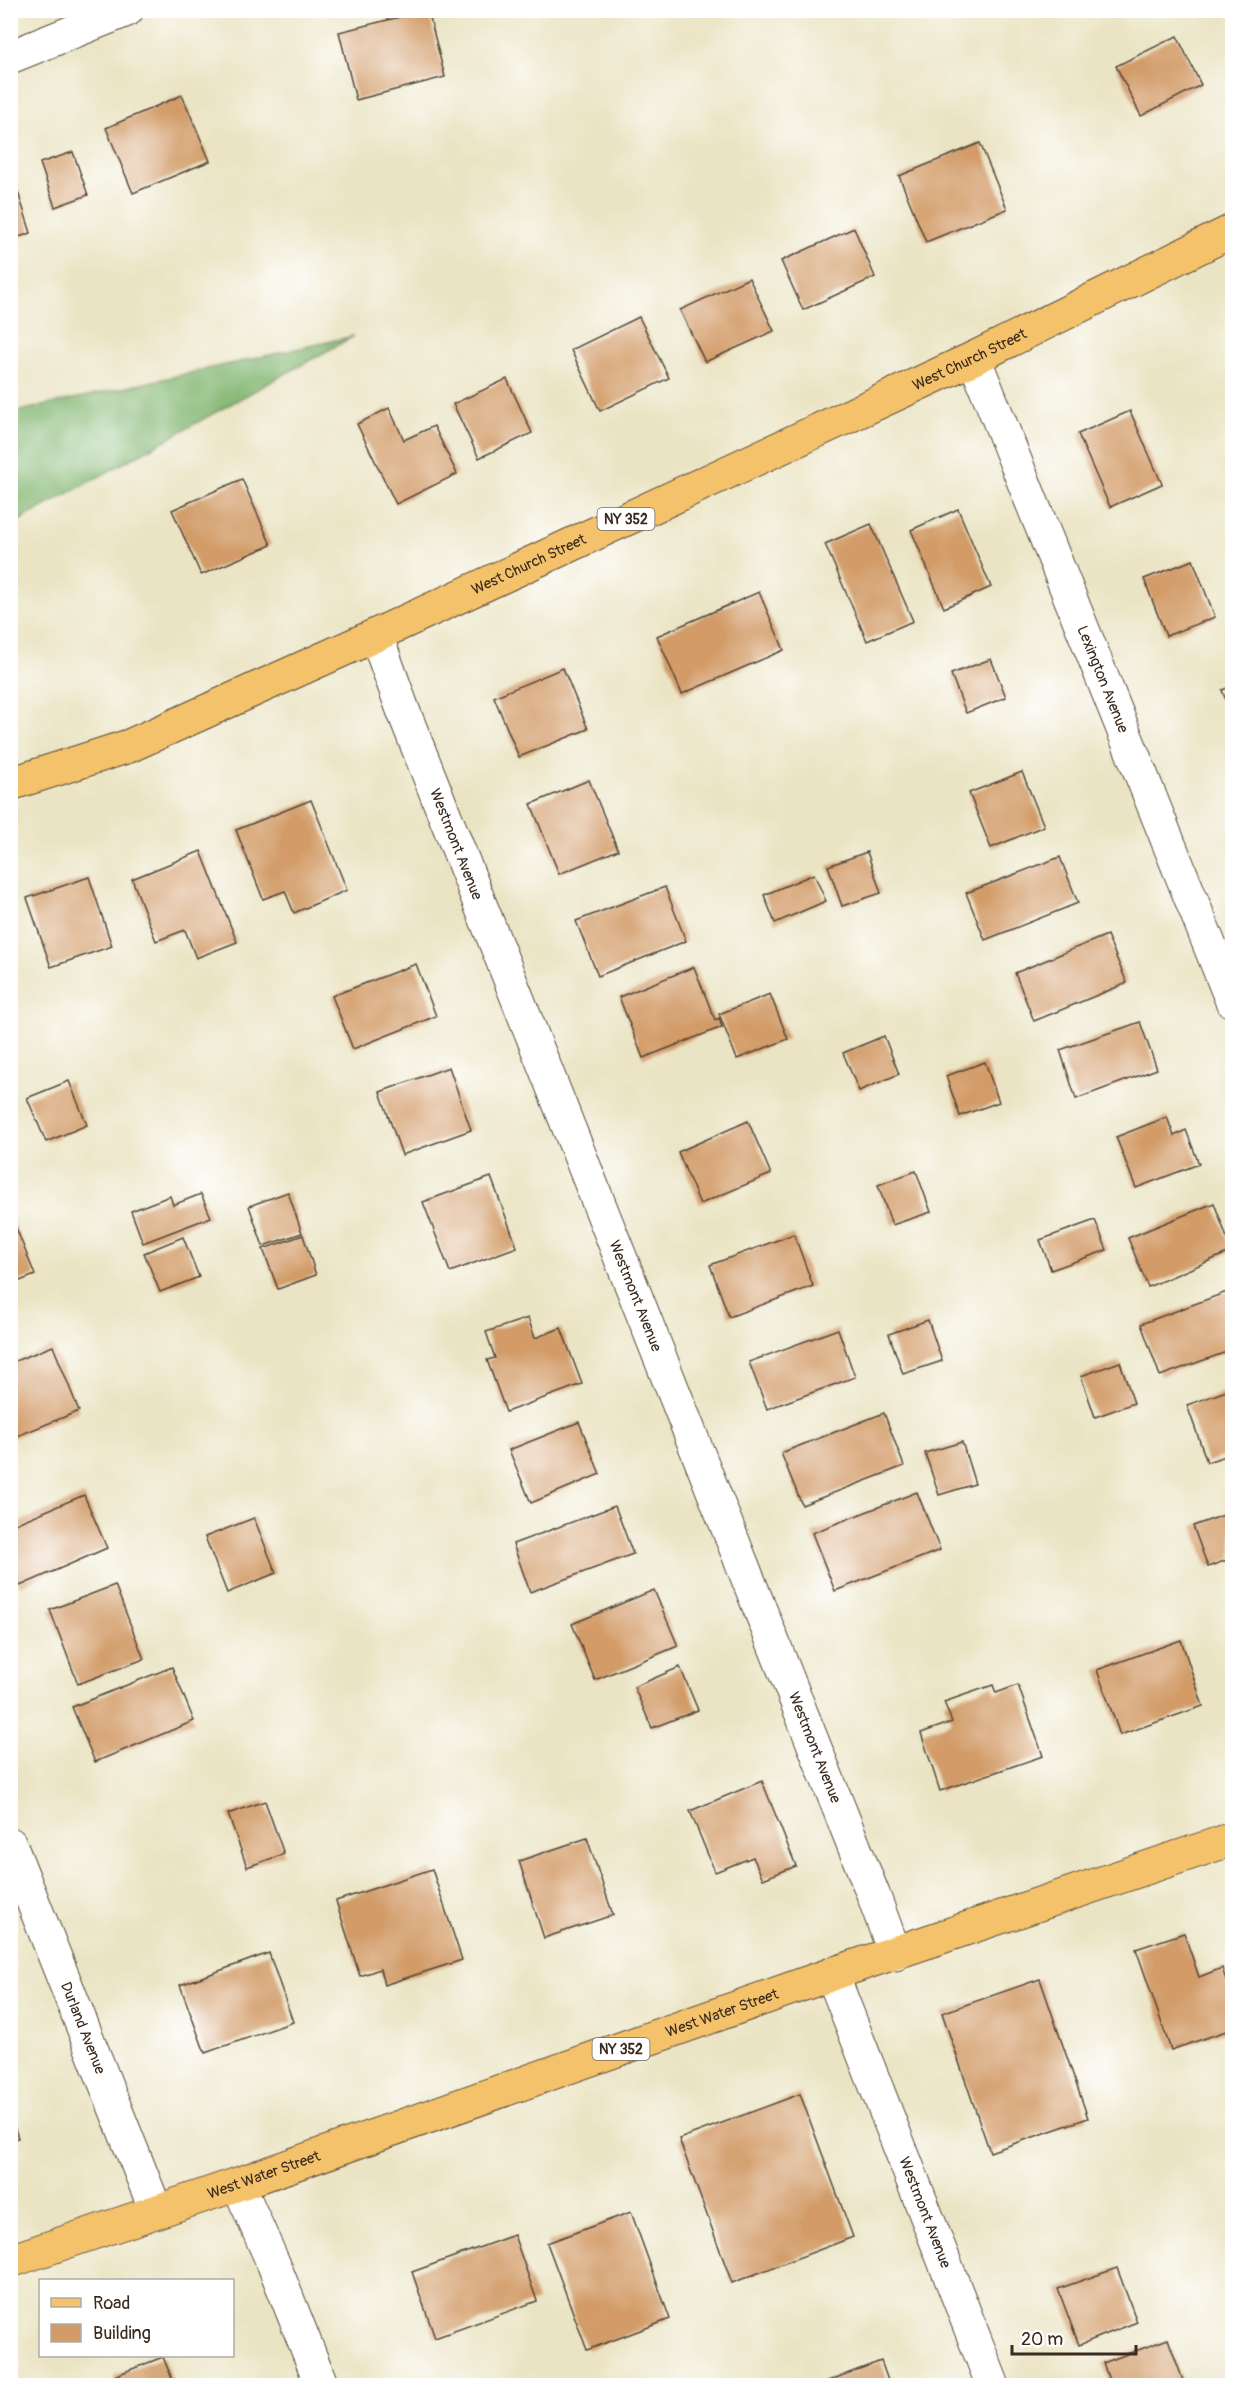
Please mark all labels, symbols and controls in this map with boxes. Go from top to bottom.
street label: West Church Street [909,324,1030,395]
road number: NY 352 [598,508,654,530]
street label: West Church Street [468,529,590,599]
street label: Lexington Avenue [1073,623,1133,736]
street label: Westmont Avenue [426,786,487,903]
street label: Westmont Avenue [605,1237,666,1355]
street label: Westmont Avenue [784,1689,846,1806]
street label: Durland Avenue [56,1979,110,2077]
street label: West Water Street [663,1984,782,2042]
road number: NY 352 [592,2038,650,2060]
street label: West Water Street [205,2146,324,2203]
street label: Westmont Avenue [895,2154,956,2271]
legend [39,2279,234,2357]
text: Road [93,2292,130,2315]
scale bar [1012,2318,1136,2356]
text: Building [93,2322,151,2345]
text: 20 m [1021,2328,1063,2351]

